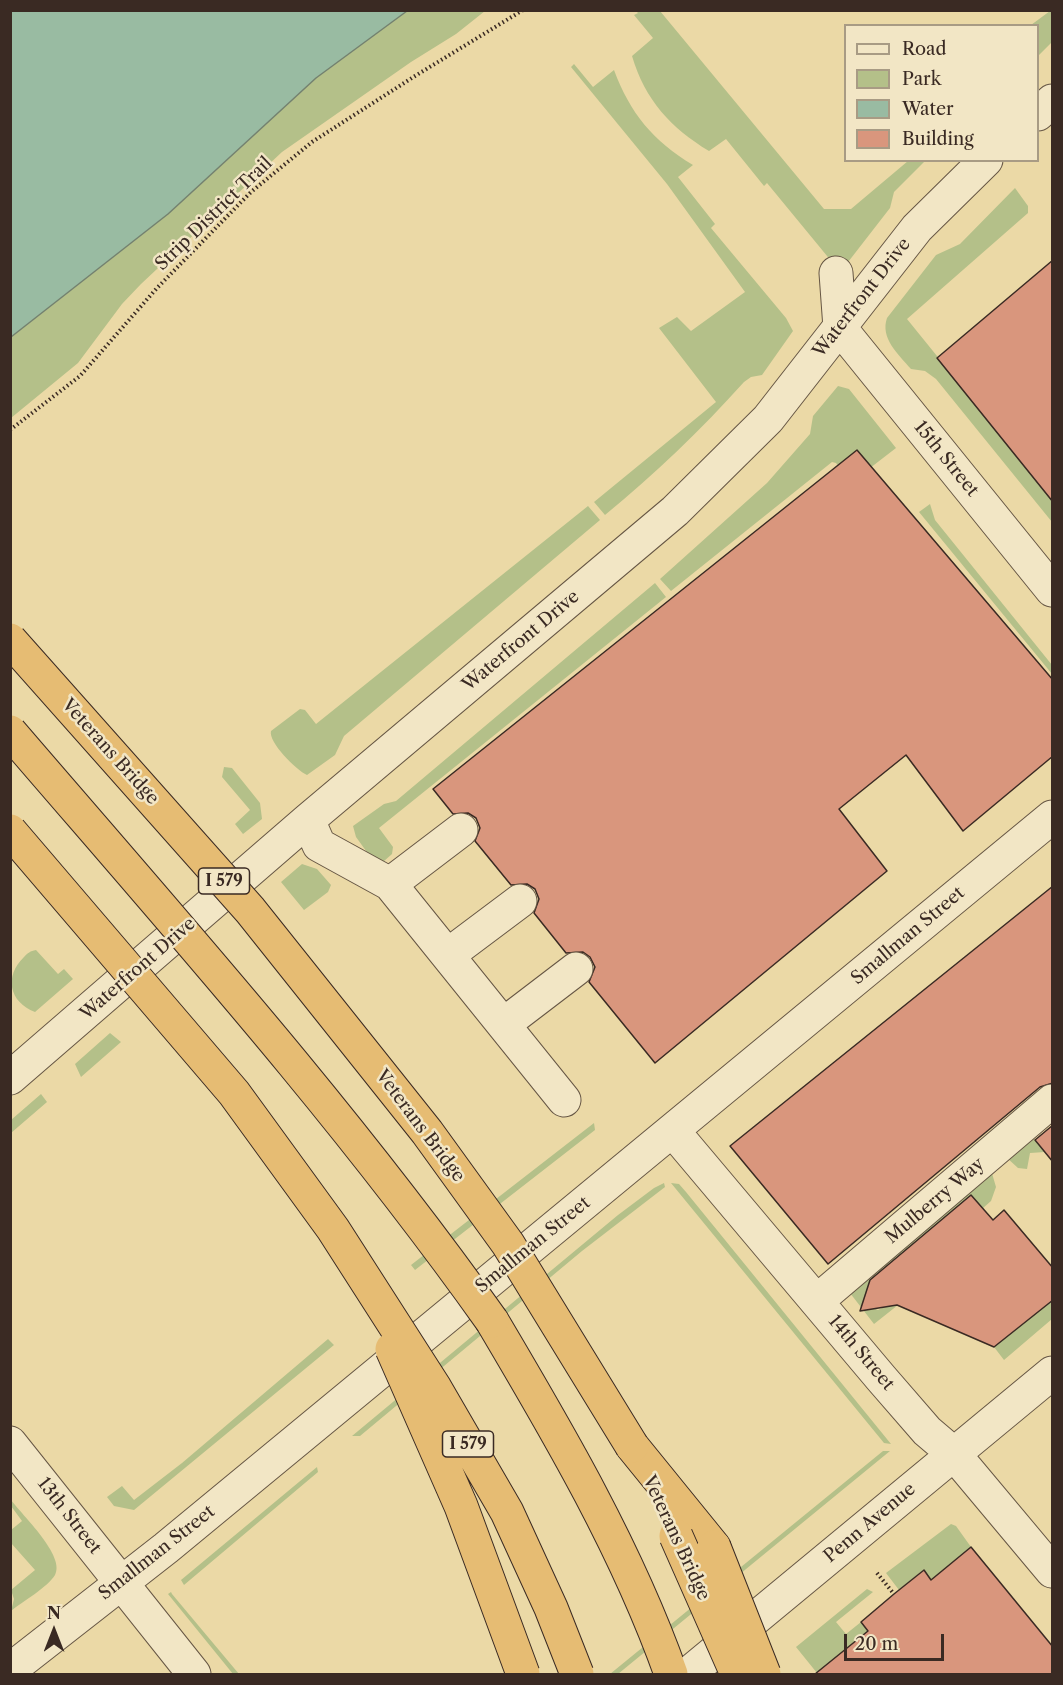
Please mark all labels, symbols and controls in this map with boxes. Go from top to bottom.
legend [844,24,1039,162]
text: Road [902,38,947,60]
text: Park [902,68,941,90]
text: Water [902,98,954,120]
text: Building [902,128,974,150]
street label: Strip District Trail [151,153,277,275]
street label: Waterfront Drive [809,234,915,362]
street label: 15th Street [909,417,983,501]
street label: Waterfront Drive [458,586,584,696]
street label: Veterans Bridge [57,695,163,809]
road number: I 579 [198,868,250,894]
street label: Smallman Street [847,882,969,990]
street label: Waterfront Drive [76,913,200,1025]
street label: Veterans Bridge [371,1066,469,1186]
street label: Mulberry Way [881,1153,989,1249]
street label: Smallman Street [471,1192,595,1298]
street label: 14th Street [823,1311,899,1395]
road number: I 579 [442,1431,494,1457]
street label: Veterans Bridge [638,1472,714,1604]
street label: 13th Street [33,1474,105,1558]
street label: Penn Avenue [820,1478,920,1568]
street label: Smallman Street [95,1501,219,1605]
north arrow [24,1601,84,1661]
text: N [47,1603,61,1623]
scale bar [847,1622,948,1660]
text: 20 m [855,1633,898,1655]

